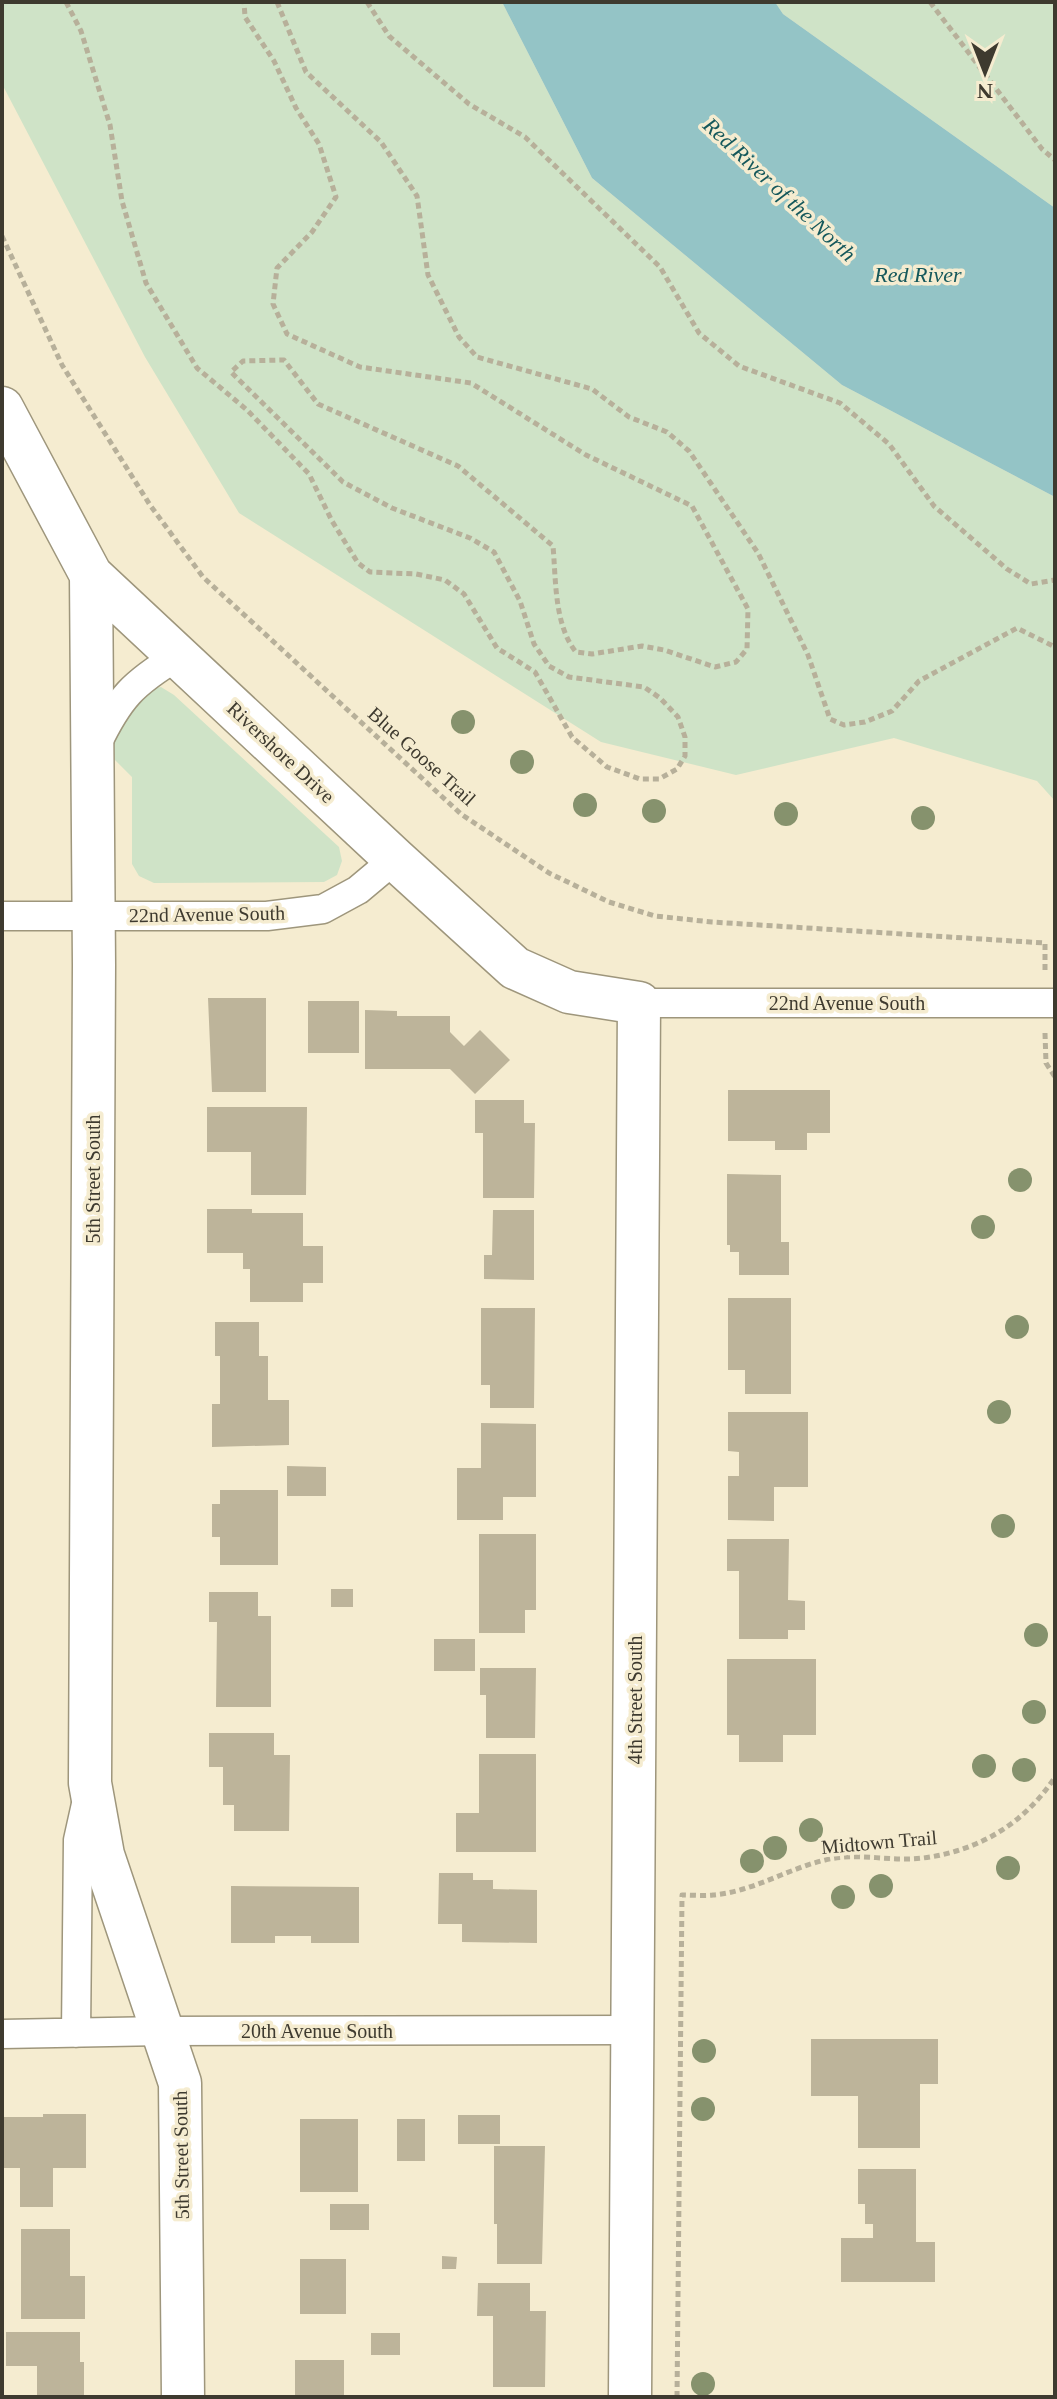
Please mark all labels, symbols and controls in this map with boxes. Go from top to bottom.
north arrow [945,32,1025,112]
text: N [977,79,993,104]
water label: Red River of the North [698,112,861,266]
water label: Red River [873,262,962,287]
street label: Rivershore Drive [223,697,339,807]
street label: Blue Goose Trail [364,702,480,810]
street label: 22nd Avenue South [129,902,285,926]
street label: 22nd Avenue South [769,992,925,1014]
street label: 5th Street South [82,1115,104,1243]
street label: 4th Street South [624,1636,646,1764]
street label: Midtown Trail [820,1826,938,1858]
street label: 20th Avenue South [241,2020,393,2042]
street label: 5th Street South [169,2090,193,2220]

